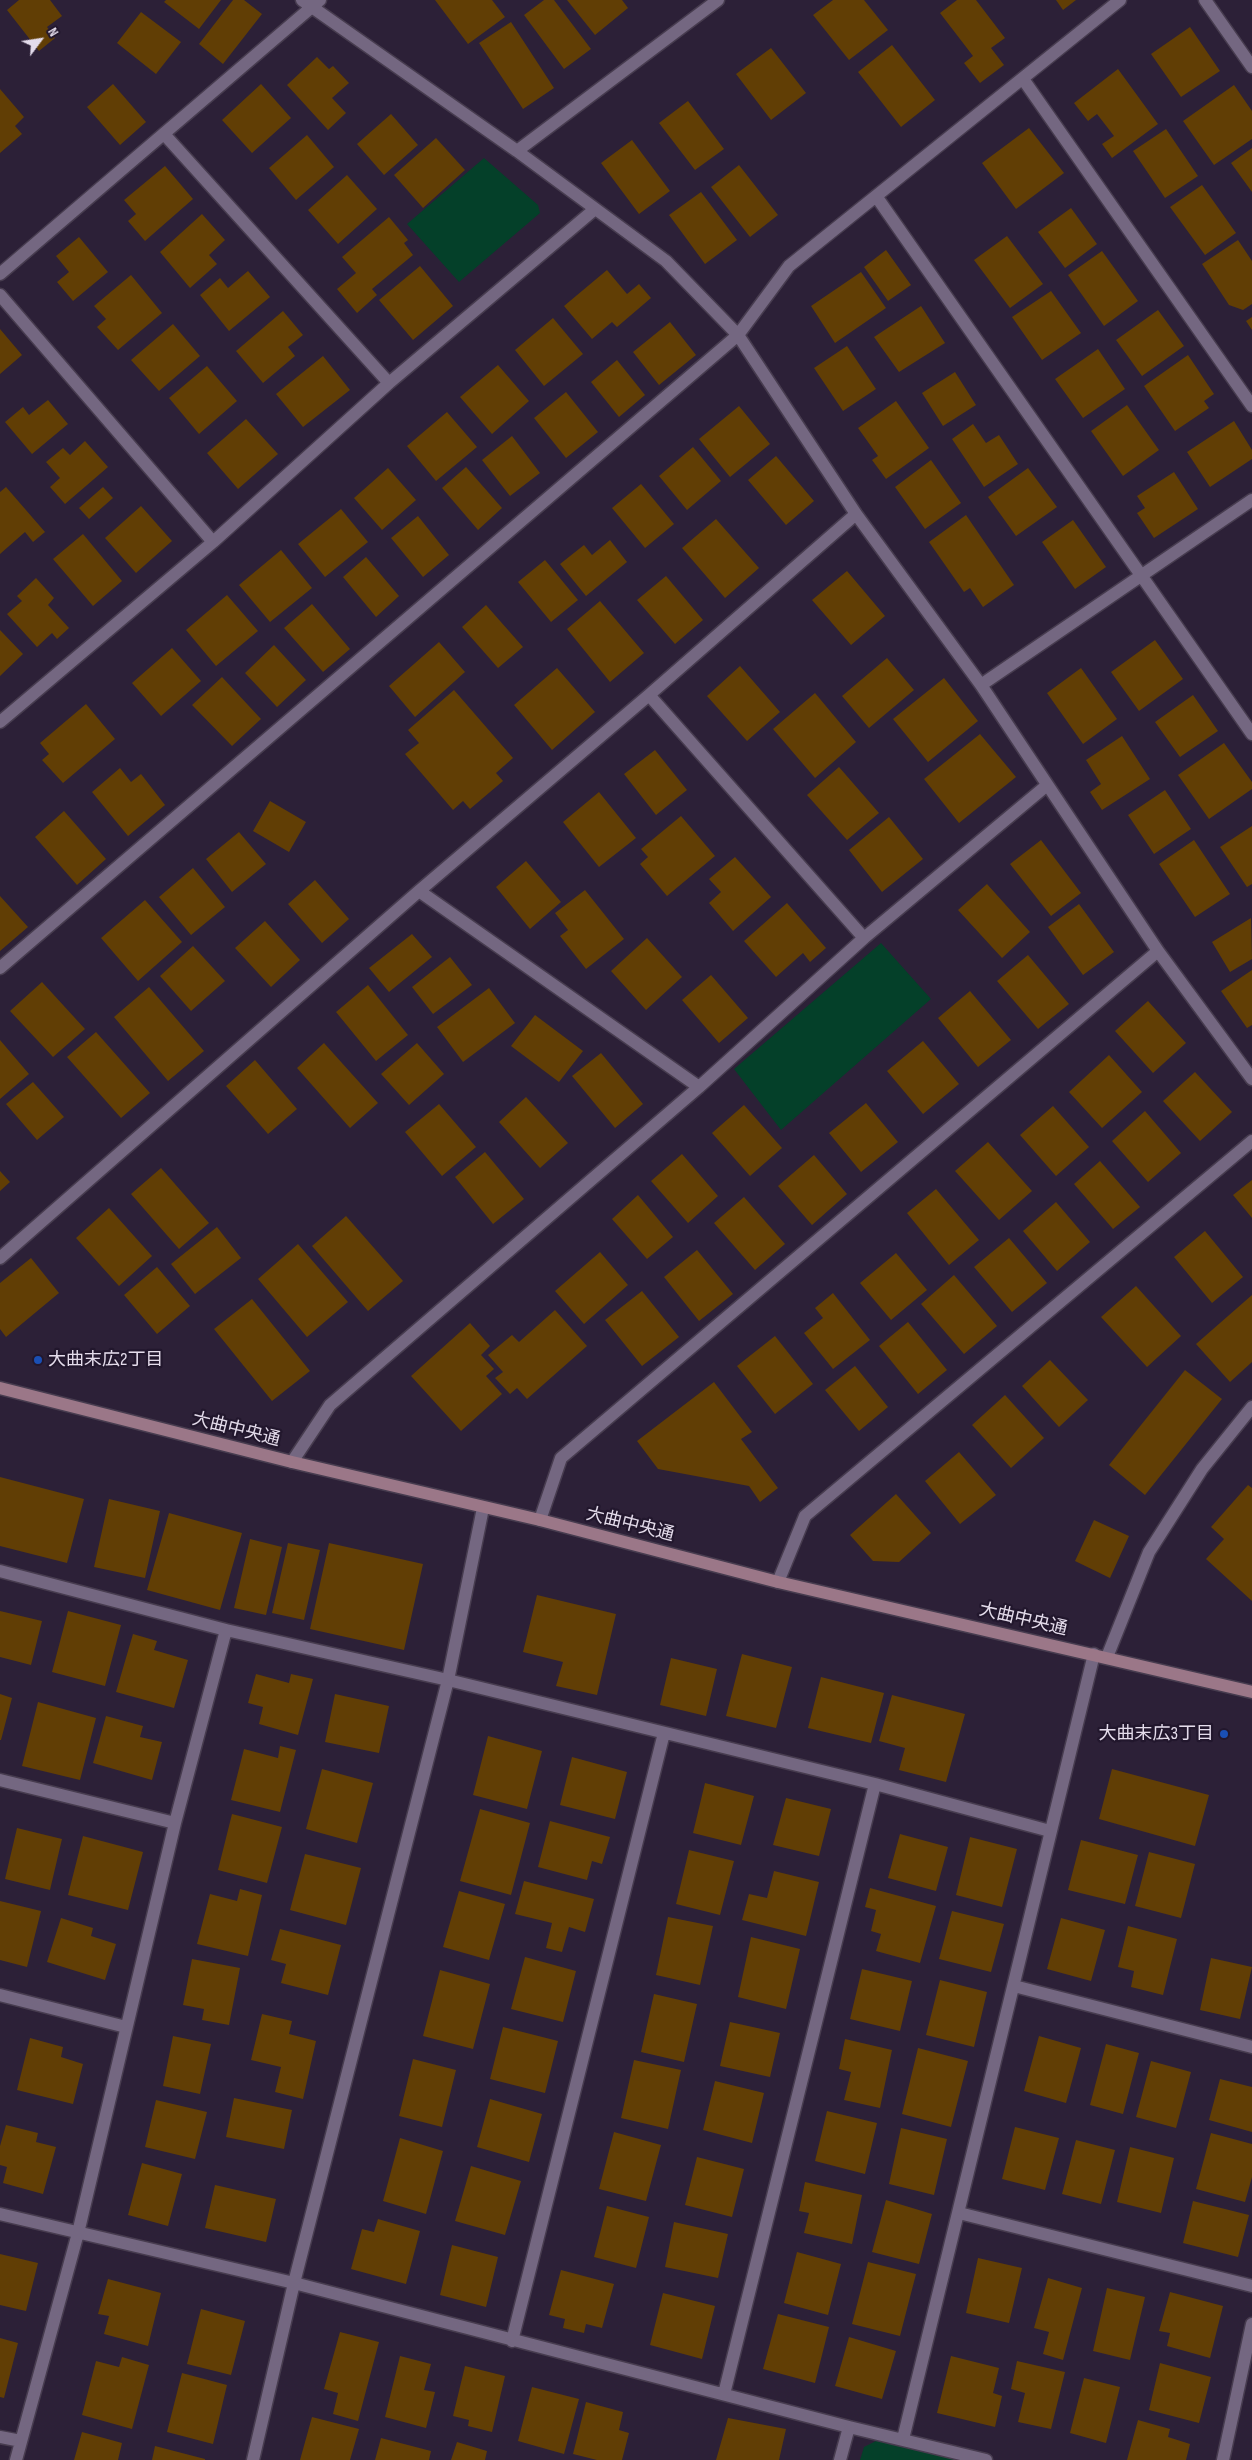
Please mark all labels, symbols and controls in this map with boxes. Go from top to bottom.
north arrow [15,15,65,65]
text: N [44,24,62,40]
place label: 大曲末広2丁目 [48,1349,163,1371]
marker: 大曲末広2丁目 [32,1354,44,1366]
street label: 大曲中央通 [190,1409,282,1451]
street label: 大曲中央通 [584,1504,676,1546]
street label: 大曲中央通 [977,1599,1069,1641]
place label: 大曲末広3丁目 [1098,1723,1214,1745]
marker: 大曲末広3丁目 [1218,1728,1230,1740]

